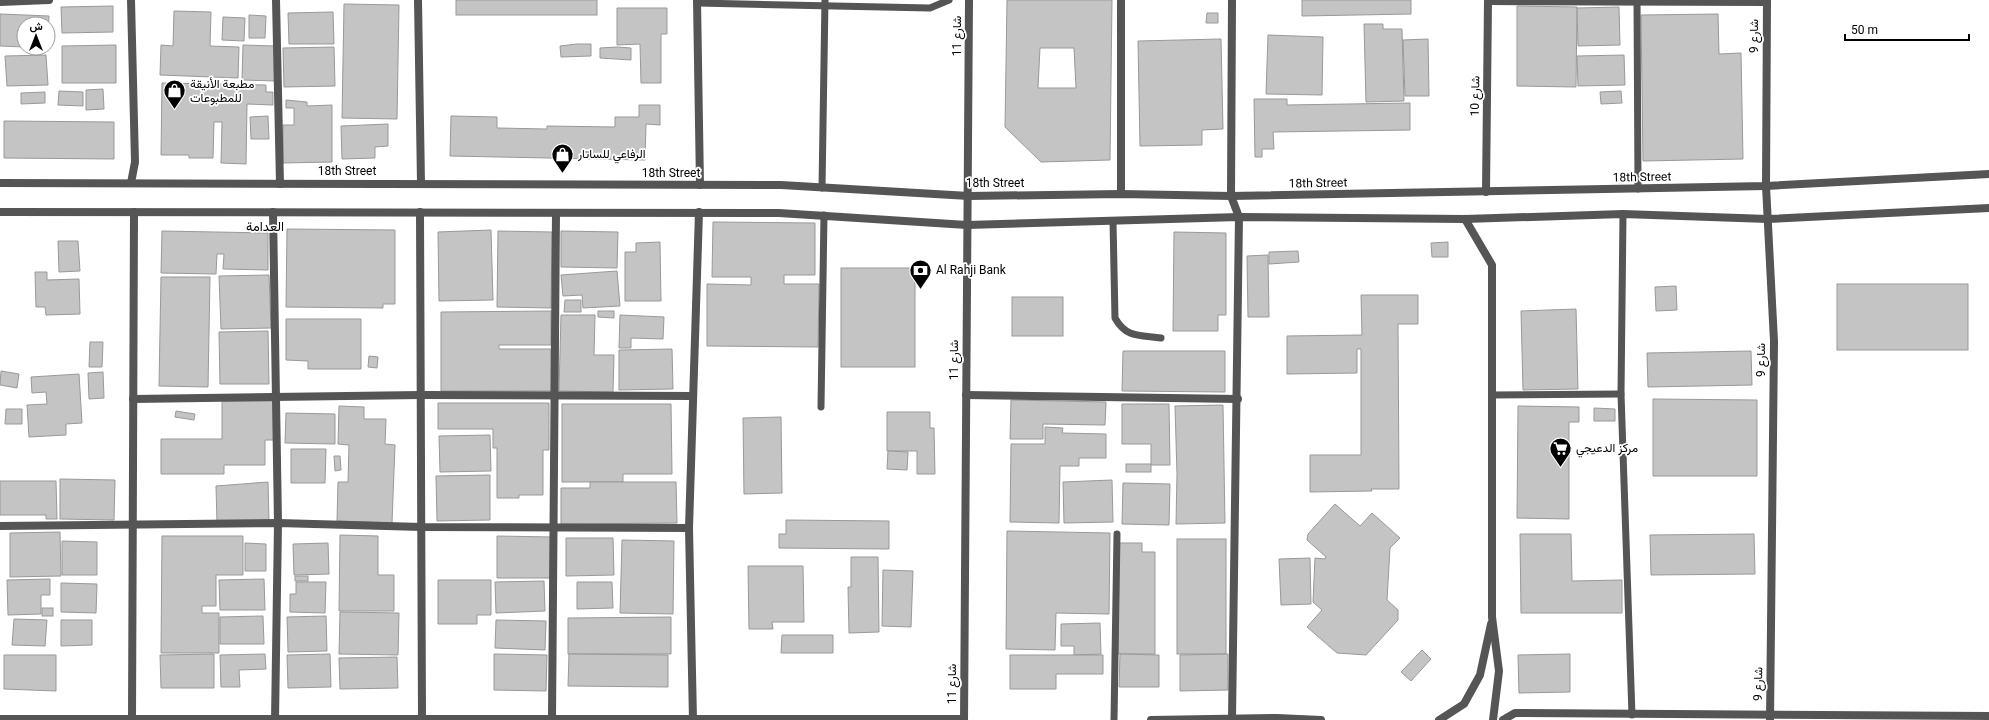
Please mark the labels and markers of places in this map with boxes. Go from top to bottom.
place label: مطبعة الأنيقة للمطبوعات [190,77,254,106]
shop icon: مطبعة الأنيقة للمطبوعات [162,78,188,111]
shop icon: الرفاعي للساتار [550,141,576,174]
place label: الرفاعي للساتار [577,147,645,164]
bank icon: Al Rahji Bank [908,257,934,290]
place label: Al Rahji Bank [936,263,1007,277]
supermarket icon: مركز الدعيجي [1548,435,1574,468]
place label: مركز الدعيجي [1576,441,1638,458]

